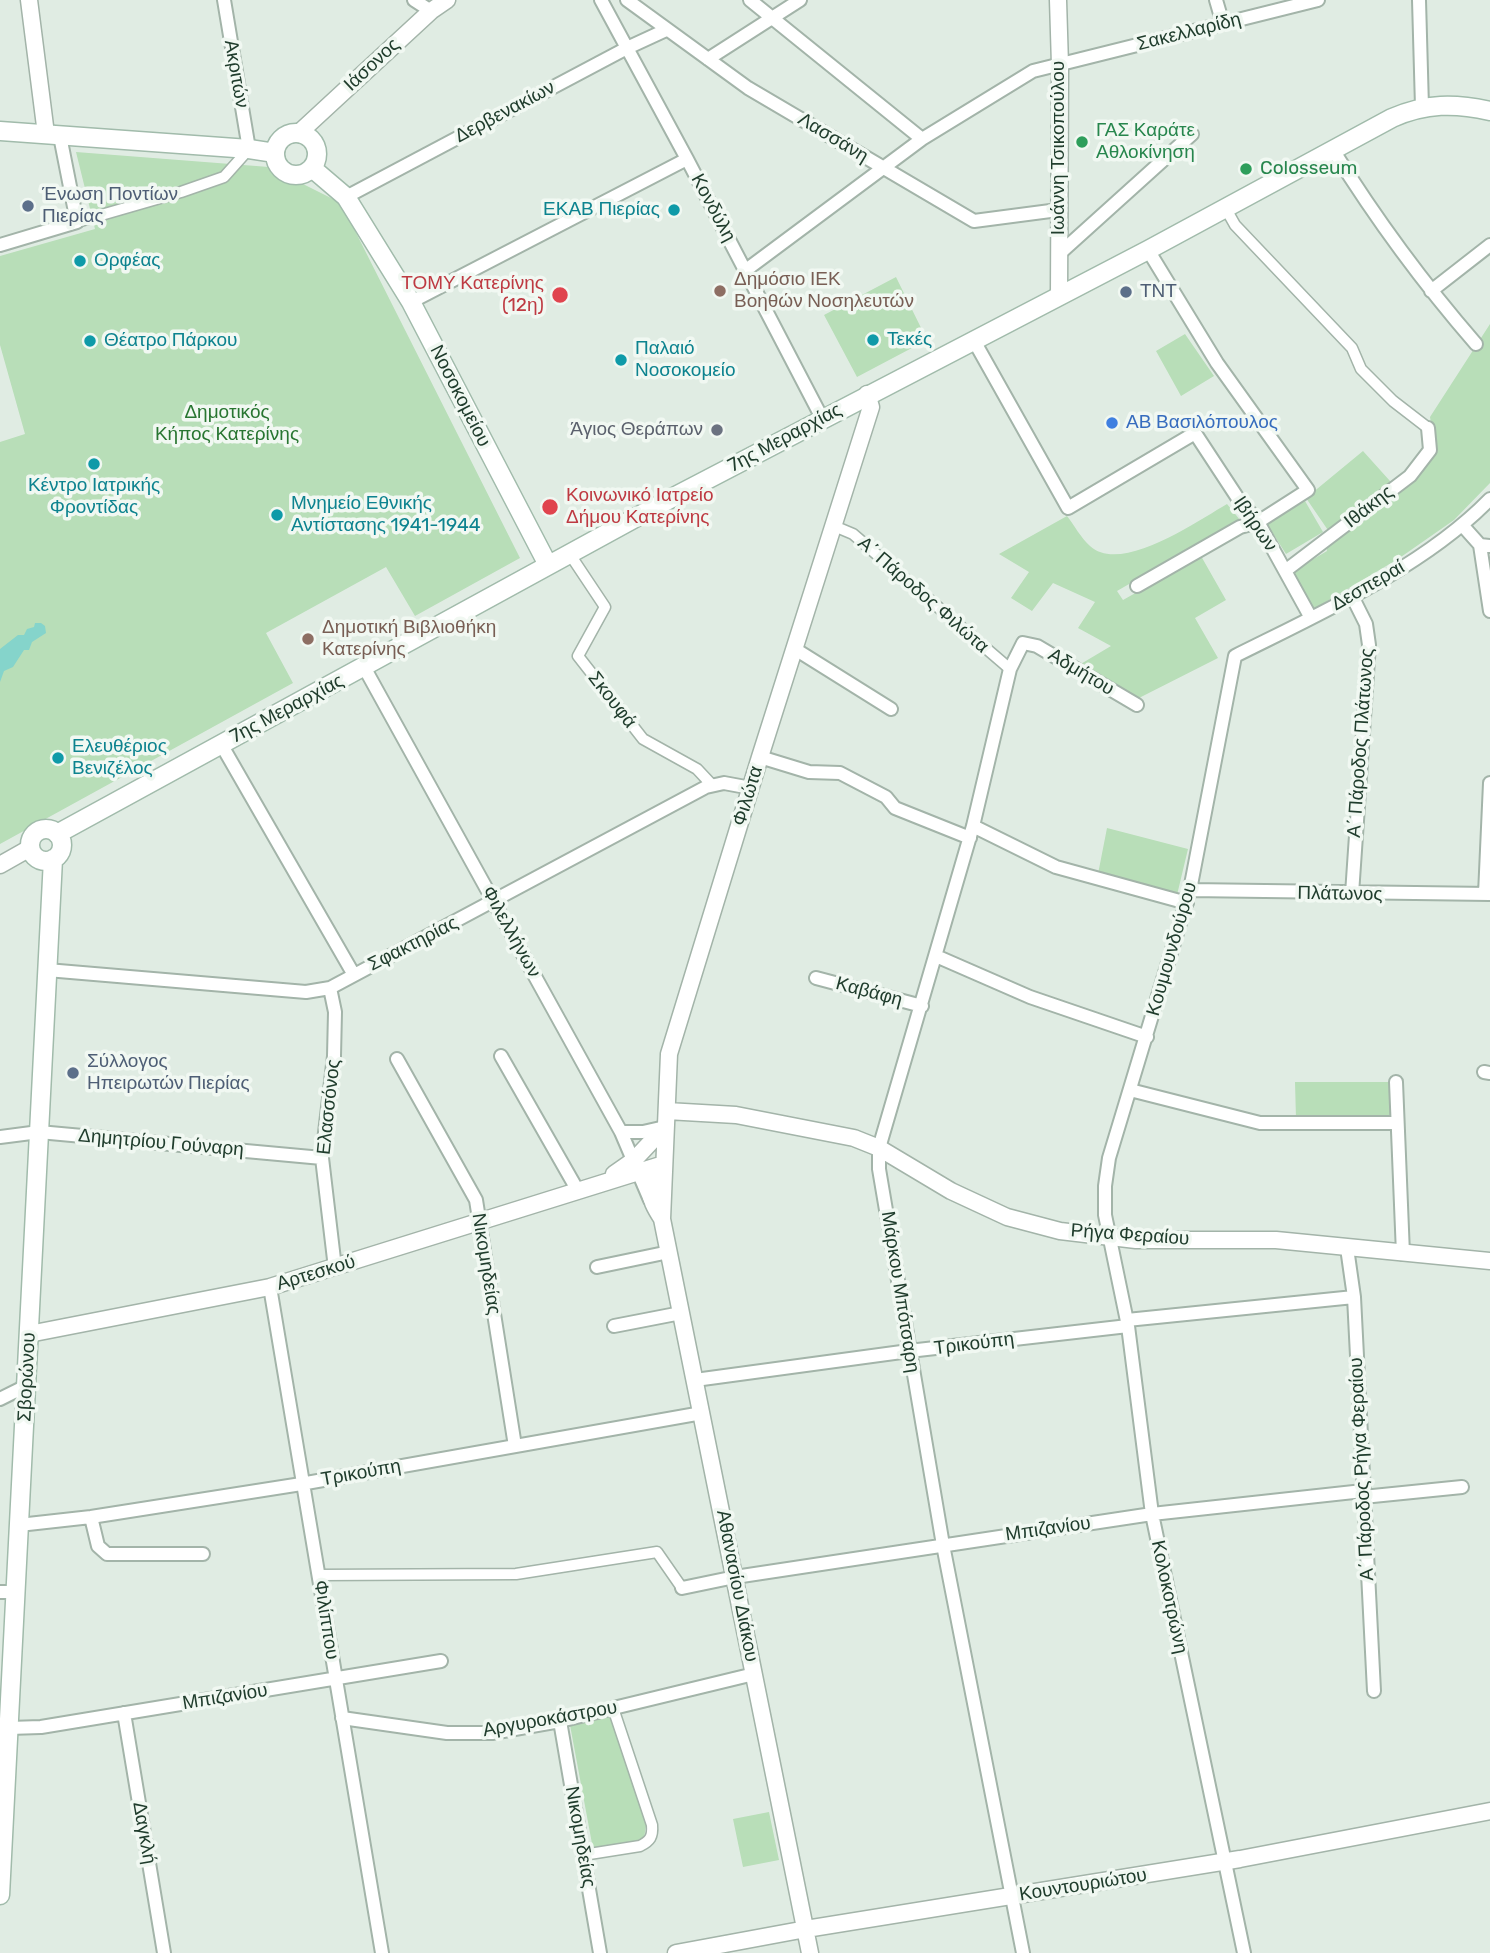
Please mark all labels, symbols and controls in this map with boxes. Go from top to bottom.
street label: Σακελλαρίδη [1135,8,1243,56]
street label: Ιάσονος [339,34,405,96]
street label: Ακριτών [219,38,253,110]
street label: Ιωάννη Τσικοπούλου [1048,61,1070,235]
street label: Δερβενακίων [451,76,559,148]
street label: Λασσάνη [794,108,872,168]
place label: ΓΑΣ Καράτε Αθλοκίνηση [1096,120,1195,164]
marker: ΓΑΣ Καράτε Αθλοκίνηση [1074,134,1090,150]
place label: Colosseum [1260,158,1357,180]
marker: Colosseum [1238,161,1254,177]
street label: Κονδύλη [686,170,740,246]
place label: Ένωση Ποντίων Πιερίας [42,184,178,228]
marker: Ένωση Ποντίων Πιερίας [20,198,36,214]
place label: ΕΚΑΒ Πιερίας [543,199,660,221]
marker: ΕΚΑΒ Πιερίας [666,202,682,218]
place label: Ορφέας [94,250,161,272]
marker: Ορφέας [72,253,88,269]
place label: Δημόσιο ΙΕΚ Βοηθών Νοσηλευτών [734,269,914,313]
place label: ΤΟΜΥ Κατερίνης (12η) [401,273,544,317]
place label: ΤΝΤ [1140,281,1177,303]
marker: Δημόσιο ΙΕΚ Βοηθών Νοσηλευτών [712,283,728,299]
marker: ΤΝΤ [1118,284,1134,300]
marker: ΤΟΜΥ Κατερίνης (12η) [550,285,570,305]
place label: Τεκές [887,329,932,351]
place label: Θέατρο Πάρκου [104,330,238,352]
marker: Τεκές [865,332,881,348]
marker: Θέατρο Πάρκου [82,333,98,349]
place label: Παλαιό Νοσοκομείο [635,338,736,382]
street label: Νοσοκομείου [425,341,495,451]
marker: Παλαιό Νοσοκομείο [613,352,629,368]
street label: 7ης Μεραρχίας [724,399,846,477]
park label: Δημοτικός Κήπος Κατερίνης [155,402,299,446]
place label: ΑΒ Βασιλόπουλος [1126,412,1278,434]
marker: ΑΒ Βασιλόπουλος [1104,415,1120,431]
place label: Άγιος Θεράπων [570,419,703,441]
marker: Άγιος Θεράπων [709,422,725,438]
marker: Κέντρο Ιατρικής Φροντίδας [86,456,102,472]
place label: Κέντρο Ιατρικής Φροντίδας [28,475,160,519]
street label: Ιθάκης [1340,481,1398,533]
place label: Κοινωνικό Ιατρείο Δήμου Κατερίνης [566,485,714,529]
street label: Ιβήρων [1228,492,1282,556]
place label: Μνημείο Εθνικής Αντίστασης 1941-1944 [291,493,480,537]
marker: Κοινωνικό Ιατρείο Δήμου Κατερίνης [540,497,560,517]
marker: Μνημείο Εθνικής Αντίστασης 1941-1944 [269,507,285,523]
street label: Α΄ Πάροδος Φιλώτα [853,532,993,658]
street label: Δεσπεραί [1327,556,1409,616]
place label: Δημοτική Βιβλιοθήκη Κατερίνης [322,617,496,661]
marker: Δημοτική Βιβλιοθήκη Κατερίνης [300,631,316,647]
street label: Αδμήτου [1044,643,1118,701]
street label: Α΄ Πάροδος Πλάτωνος [1343,647,1379,839]
street label: Σκουφά [583,667,641,733]
street label: 7ης Μεραρχίας [226,670,348,748]
place label: Ελευθέριος Βενιζέλος [72,736,167,780]
marker: Ελευθέριος Βενιζέλος [50,750,66,766]
street label: Φιλώτα [728,763,768,829]
street label: Κουμουνδούρου [1142,879,1202,1019]
street label: Φιλελλήνων [477,882,545,982]
street label: Πλάτωνος [1297,882,1383,906]
street label: Σφακτηρίας [364,912,462,976]
street label: Καβάφη [833,972,905,1012]
place label: Σύλλογος Ηπειρωτών Πιερίας [87,1051,250,1095]
street label: Ελασσόνος [313,1058,345,1156]
marker: Σύλλογος Ηπειρωτών Πιερίας [65,1065,81,1081]
street label: Δημητρίου Γούναρη [77,1124,245,1162]
street label: Μάρκου Μπότσαρη [876,1210,924,1374]
street label: Νικομηδείας [467,1211,505,1317]
street label: Ρήγα Φεραίου [1070,1219,1190,1251]
street label: Αρτεσκού [274,1250,358,1296]
street label: Τρικούπη [933,1328,1015,1360]
street label: Σβορώνου [13,1332,41,1422]
street label: Α΄ Πάροδος Ρήγα Φεραίου [1345,1357,1379,1581]
street label: Τρικούπη [319,1455,403,1491]
street label: Αθανασίου Διάκου [711,1508,763,1664]
street label: Μπιζανίου [1004,1512,1092,1546]
street label: Κολοκοτρώνη [1146,1538,1192,1656]
street label: Φιλίππου [308,1579,344,1661]
street label: Μπιζανίου [181,1679,269,1715]
street label: Αργυροκάστρου [481,1696,619,1742]
street label: Νικομηδείας [560,1784,600,1890]
street label: Δαγκλή [127,1800,161,1866]
street label: Κουντουριώτου [1018,1864,1148,1906]

